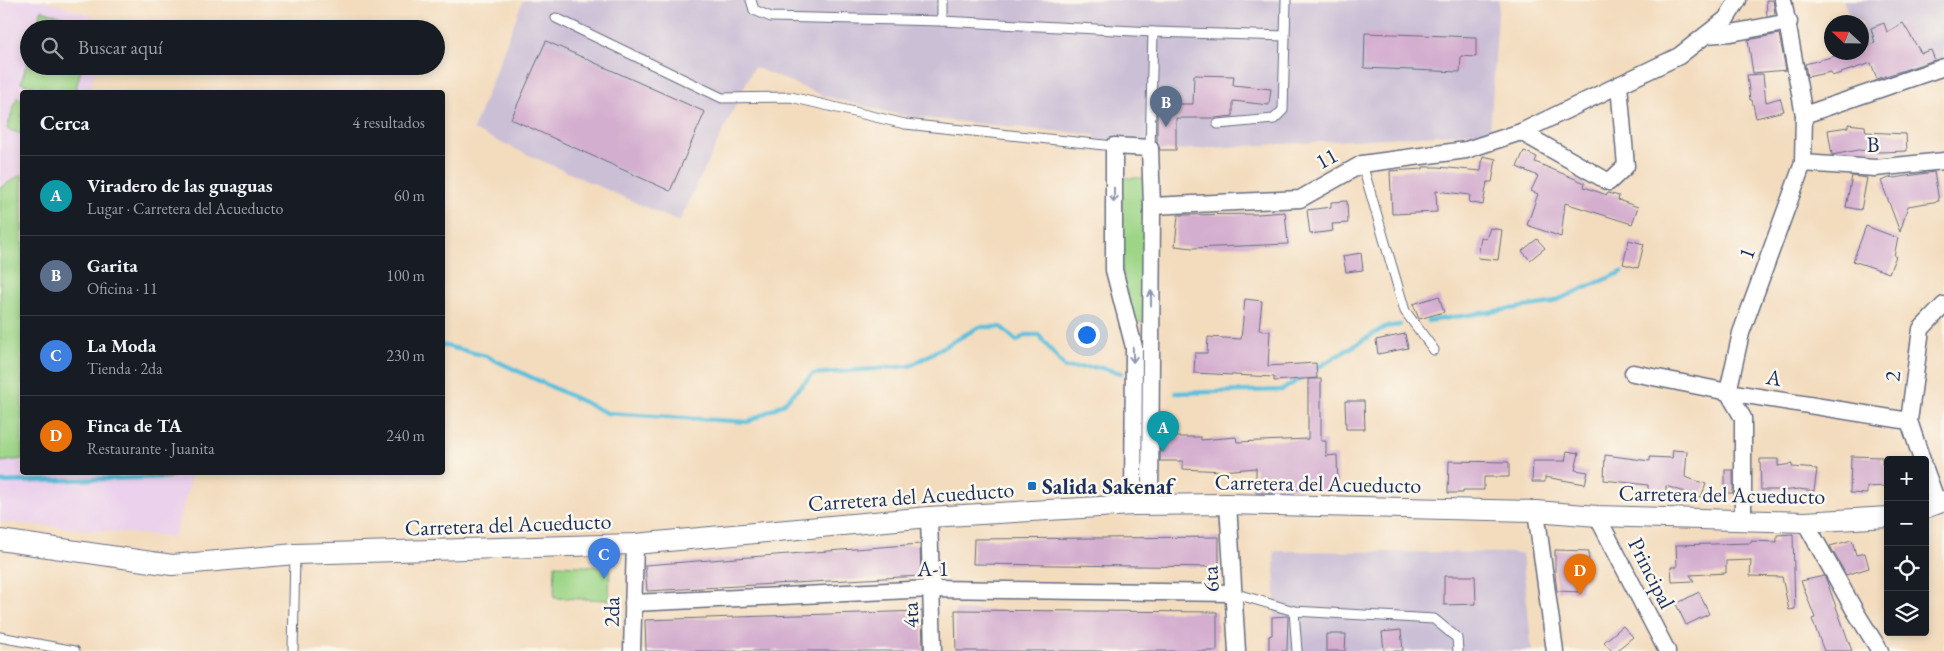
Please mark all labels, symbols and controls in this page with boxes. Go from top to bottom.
north arrow [1824,15,1869,60]
search box [20,20,445,75]
icon: search [38,34,66,62]
text: Buscar aquí [78,35,163,60]
pin: B [1150,86,1182,127]
text: Cerca [40,109,90,136]
text: 4 resultados [353,112,425,133]
street label: B [1866,130,1880,159]
street label: 11 [1310,141,1343,176]
text: Viradero de las guaguas [87,173,273,198]
text: A [50,185,62,206]
text: 60 m [394,185,425,206]
one-way arrow [1109,186,1119,203]
text: Lugar · Carretera del Acueducto [87,198,283,219]
street label: 1 [1731,243,1762,263]
text: Garita [87,253,138,278]
text: B [51,265,61,286]
text: 100 m [386,265,425,286]
text: Oficina · 11 [87,278,158,299]
one-way arrow [1146,290,1156,306]
your location [1074,322,1100,348]
text: La Moda [87,333,156,358]
text: C [50,345,62,366]
text: 230 m [386,345,425,366]
one-way arrow [1128,346,1138,363]
text: Tienda · 2da [87,358,163,379]
street label: A [1763,362,1784,393]
street label: 2 [1877,369,1908,383]
pin: A [1147,411,1179,452]
text: Finca de TA [87,413,182,438]
text: D [50,425,62,446]
text: 240 m [386,425,425,446]
text: Restaurante · Juanita [87,438,215,459]
map controls [1884,456,1929,636]
button: + [1884,456,1929,501]
street label: Carretera del Acueducto [1214,467,1422,500]
place label: Salida Sakenaf [1042,472,1177,501]
street label: Carretera del Acueducto [807,475,1015,518]
street label: Carretera del Acueducto [1618,478,1826,511]
marker: Salida Sakenaf [1026,480,1038,492]
button: − [1884,501,1929,546]
street label: Carretera del Acueducto [404,506,612,543]
street label: Principal [1621,533,1682,614]
pin: C [588,538,620,579]
button: locate [1884,546,1929,591]
street label: A-1 [916,554,949,583]
pin: D [1564,554,1596,595]
street label: 6ta [1195,565,1226,593]
button: layers [1884,591,1929,636]
street label: 2da [597,596,626,628]
street label: 4ta [896,601,925,629]

